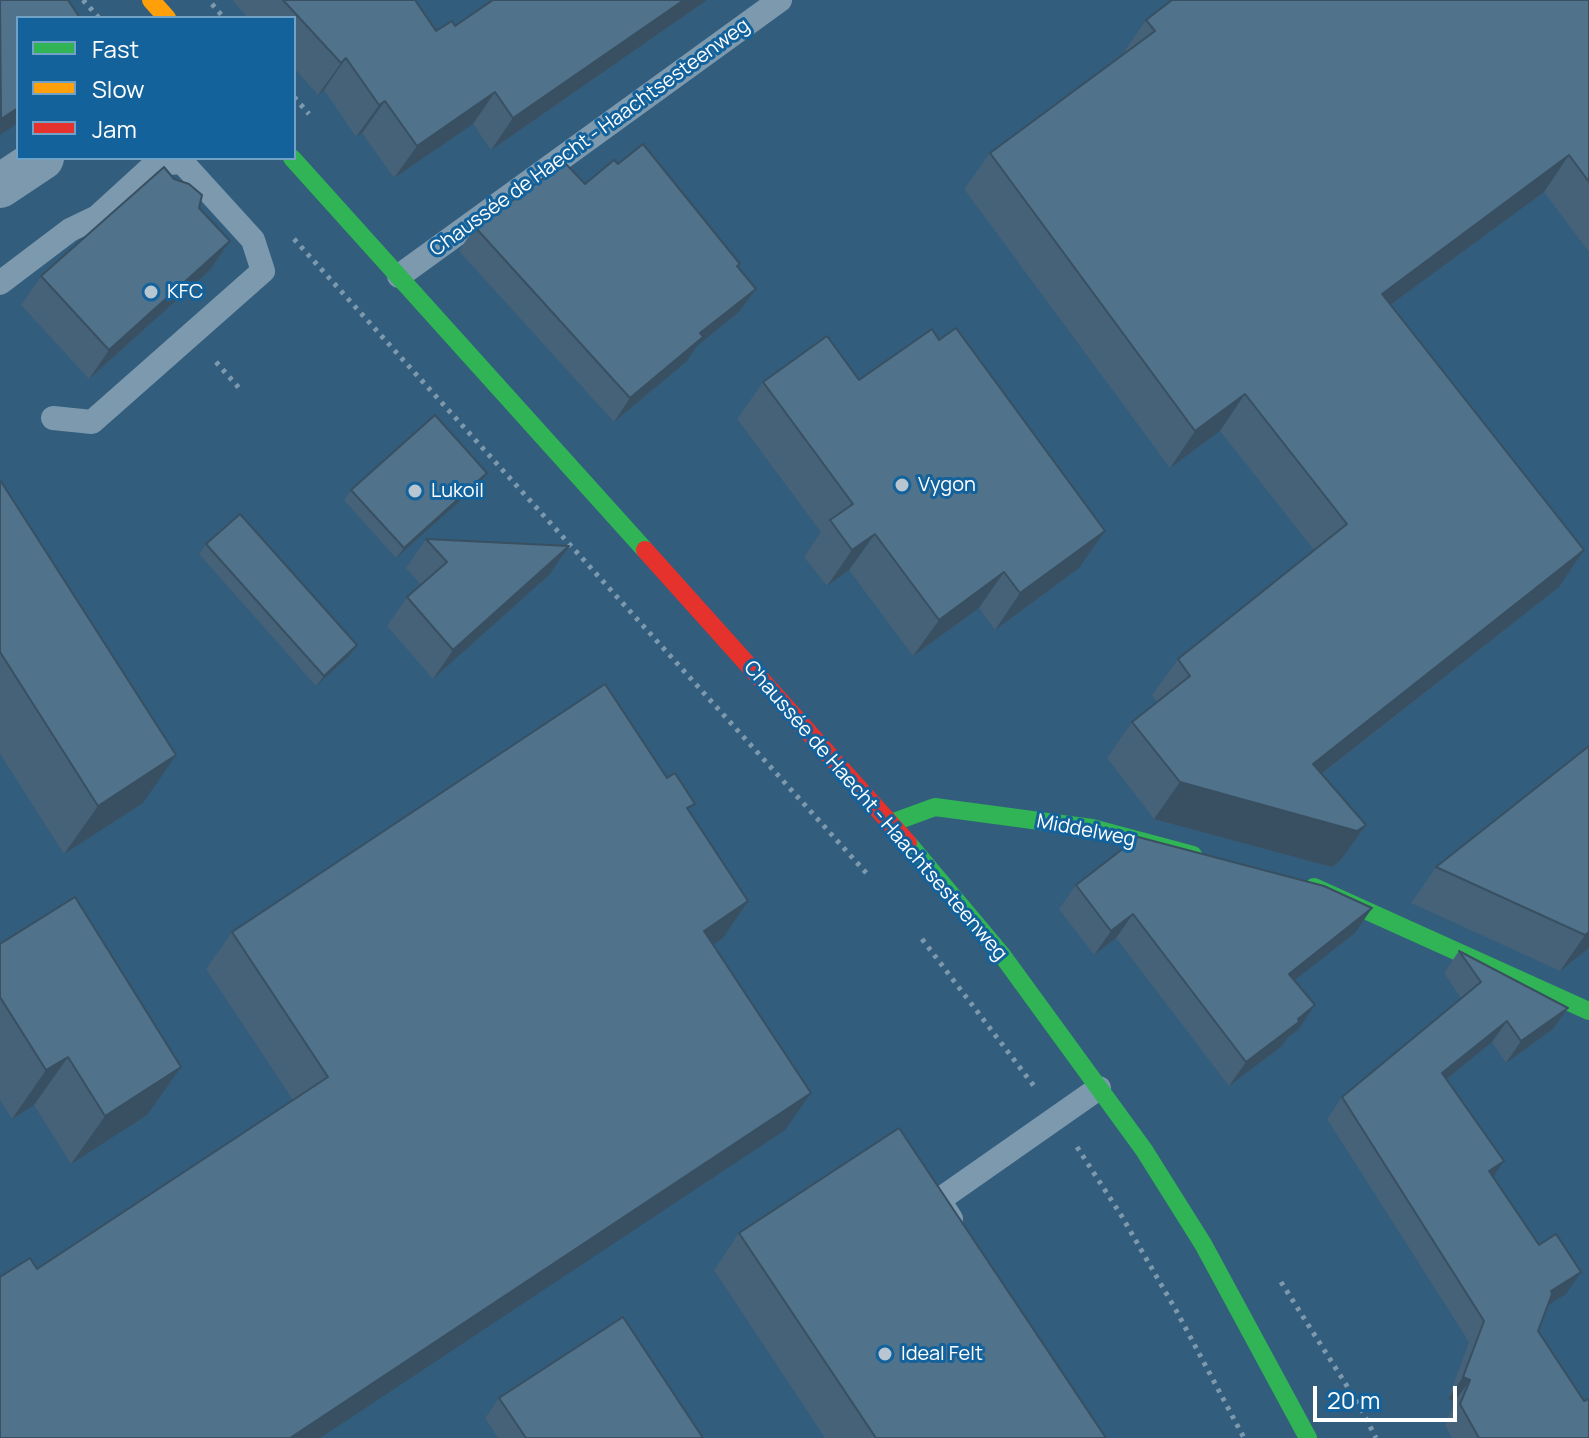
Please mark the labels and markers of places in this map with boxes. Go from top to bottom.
place label: KFC [167,280,203,304]
marker: KFC [142,283,160,301]
place label: Vygon [918,473,976,497]
marker: Vygon [893,476,911,494]
place label: Lukoil [431,479,484,503]
marker: Lukoil [406,482,424,500]
place label: Ideal Felt [901,1342,983,1366]
marker: Ideal Felt [876,1345,894,1363]

